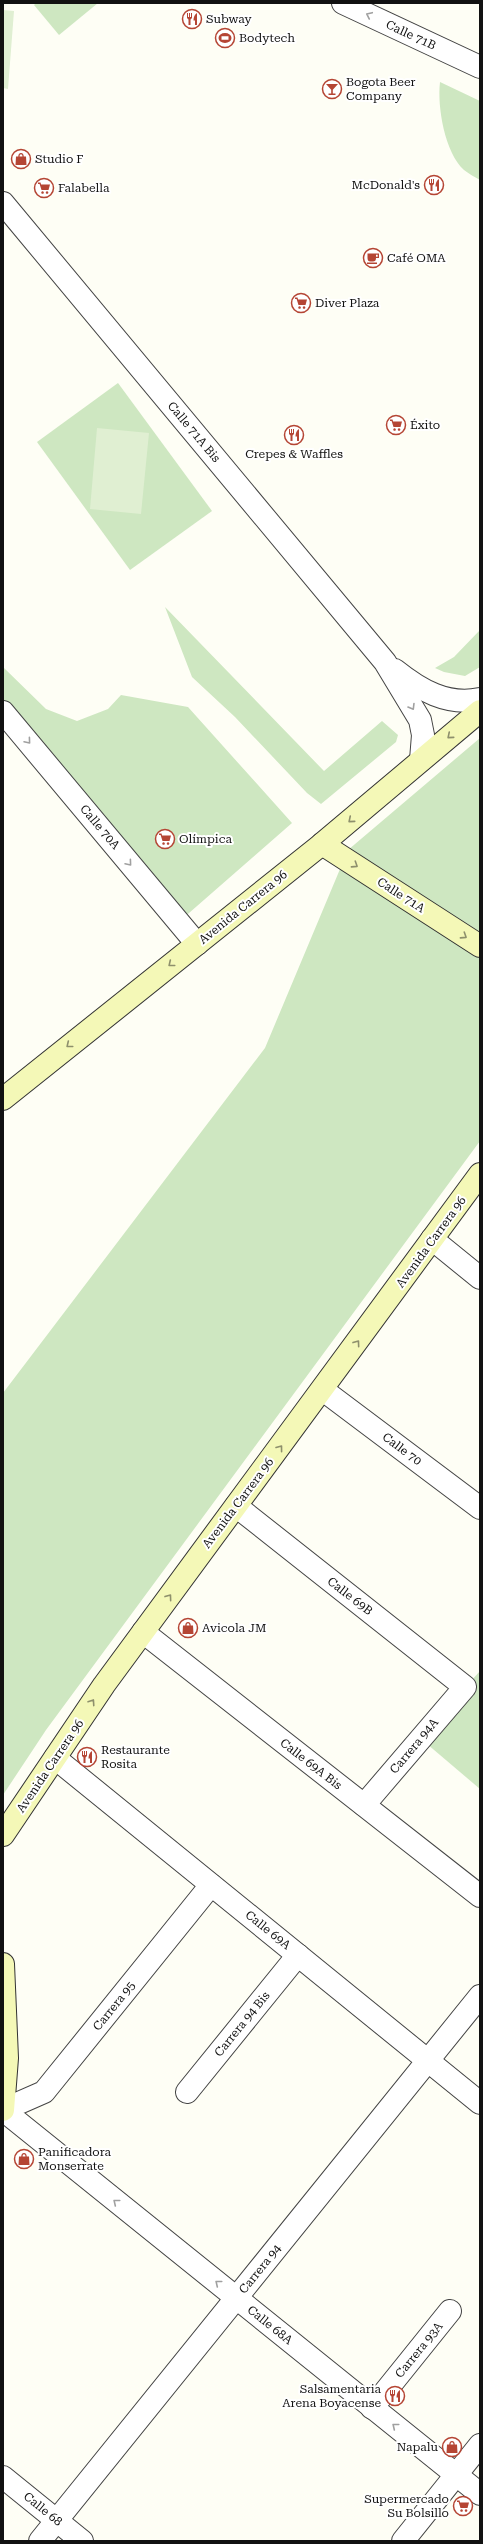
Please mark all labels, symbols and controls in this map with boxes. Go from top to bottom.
restaurant icon: Subway [181,8,203,30]
place label: Subway [206,12,252,26]
one-way arrow [365,12,373,20]
street label: Calle 71B [384,17,438,53]
sports icon: Bodytech [214,27,236,49]
place label: Bodytech [239,31,295,45]
place label: Bogota Beer Company [346,75,416,103]
bar icon: Bogota Beer Company [321,78,343,100]
shop icon: Studio F [10,148,32,170]
place label: Studio F [35,152,84,166]
restaurant icon: McDonald's [423,174,445,196]
supermarket icon: Falabella [33,177,55,199]
place label: McDonald's [352,178,420,192]
place label: Falabella [58,181,110,195]
cafe icon: Café OMA [362,247,384,269]
place label: Café OMA [387,251,446,265]
supermarket icon: Diver Plaza [290,292,312,314]
place label: Diver Plaza [315,296,380,310]
street label: Calle 71A Bis [165,399,224,465]
supermarket icon: Éxito [385,414,407,436]
place label: Éxito [410,418,440,432]
restaurant icon: Crepes & Waffles [283,424,305,446]
place label: Crepes & Waffles [245,447,343,461]
one-way arrow [408,703,415,710]
one-way arrow [447,731,455,738]
one-way arrow [24,737,31,744]
street label: Calle 70A [77,802,123,853]
one-way arrow [348,815,355,822]
supermarket icon: Olímpica [154,828,176,850]
place label: Olímpica [179,832,232,846]
one-way arrow [125,858,132,865]
one-way arrow [350,860,357,867]
street label: Avenida Carrera 96 [196,867,290,947]
street label: Calle 71A [375,874,428,916]
one-way arrow [460,931,467,938]
one-way arrow [168,960,175,967]
one-way arrow [67,1041,74,1048]
street label: Avenida Carrera 96 [393,1193,469,1290]
one-way arrow [352,1341,359,1348]
street label: Calle 70 [380,1430,425,1468]
one-way arrow [275,1445,282,1452]
street label: Avenida Carrera 96 [200,1455,277,1551]
street label: Calle 69B [325,1574,375,1618]
one-way arrow [164,1594,171,1601]
shop icon: Avicola JM [177,1617,199,1639]
place label: Avicola JM [202,1621,266,1635]
one-way arrow [87,1699,95,1706]
street label: Carrera 94A [387,1715,441,1776]
street label: Avenida Carrera 96 [14,1717,87,1815]
street label: Calle 69A Bis [277,1736,345,1793]
place label: Restaurante Rosita [101,1743,170,1771]
restaurant icon: Restaurante Rosita [76,1746,98,1768]
street label: Calle 69A [243,1908,294,1953]
street label: Carrera 95 [90,1978,138,2033]
street label: Carrera 94 Bis [211,1988,273,2059]
place label: Panificadora Monserrate [38,2145,112,2173]
shop icon: Panificadora Monserrate [13,2148,35,2170]
one-way arrow [114,2199,121,2206]
street label: Carrera 94 [236,2241,284,2296]
one-way arrow [215,2281,222,2288]
street label: Calle 68A [245,2303,296,2348]
street label: Carrera 93A [392,2319,446,2381]
place label: Salsamentaria Arena Boyacense [282,2382,381,2410]
restaurant icon: Salsamentaria Arena Boyacense [384,2385,406,2407]
one-way arrow [393,2424,400,2431]
shop icon: Napalu [441,2436,463,2458]
place label: Napalu [397,2440,439,2454]
street label: Calle 68 [21,2489,65,2529]
place label: Supermercado Su Bolsillo [364,2492,449,2520]
supermarket icon: Supermercado Su Bolsillo [452,2495,474,2517]

